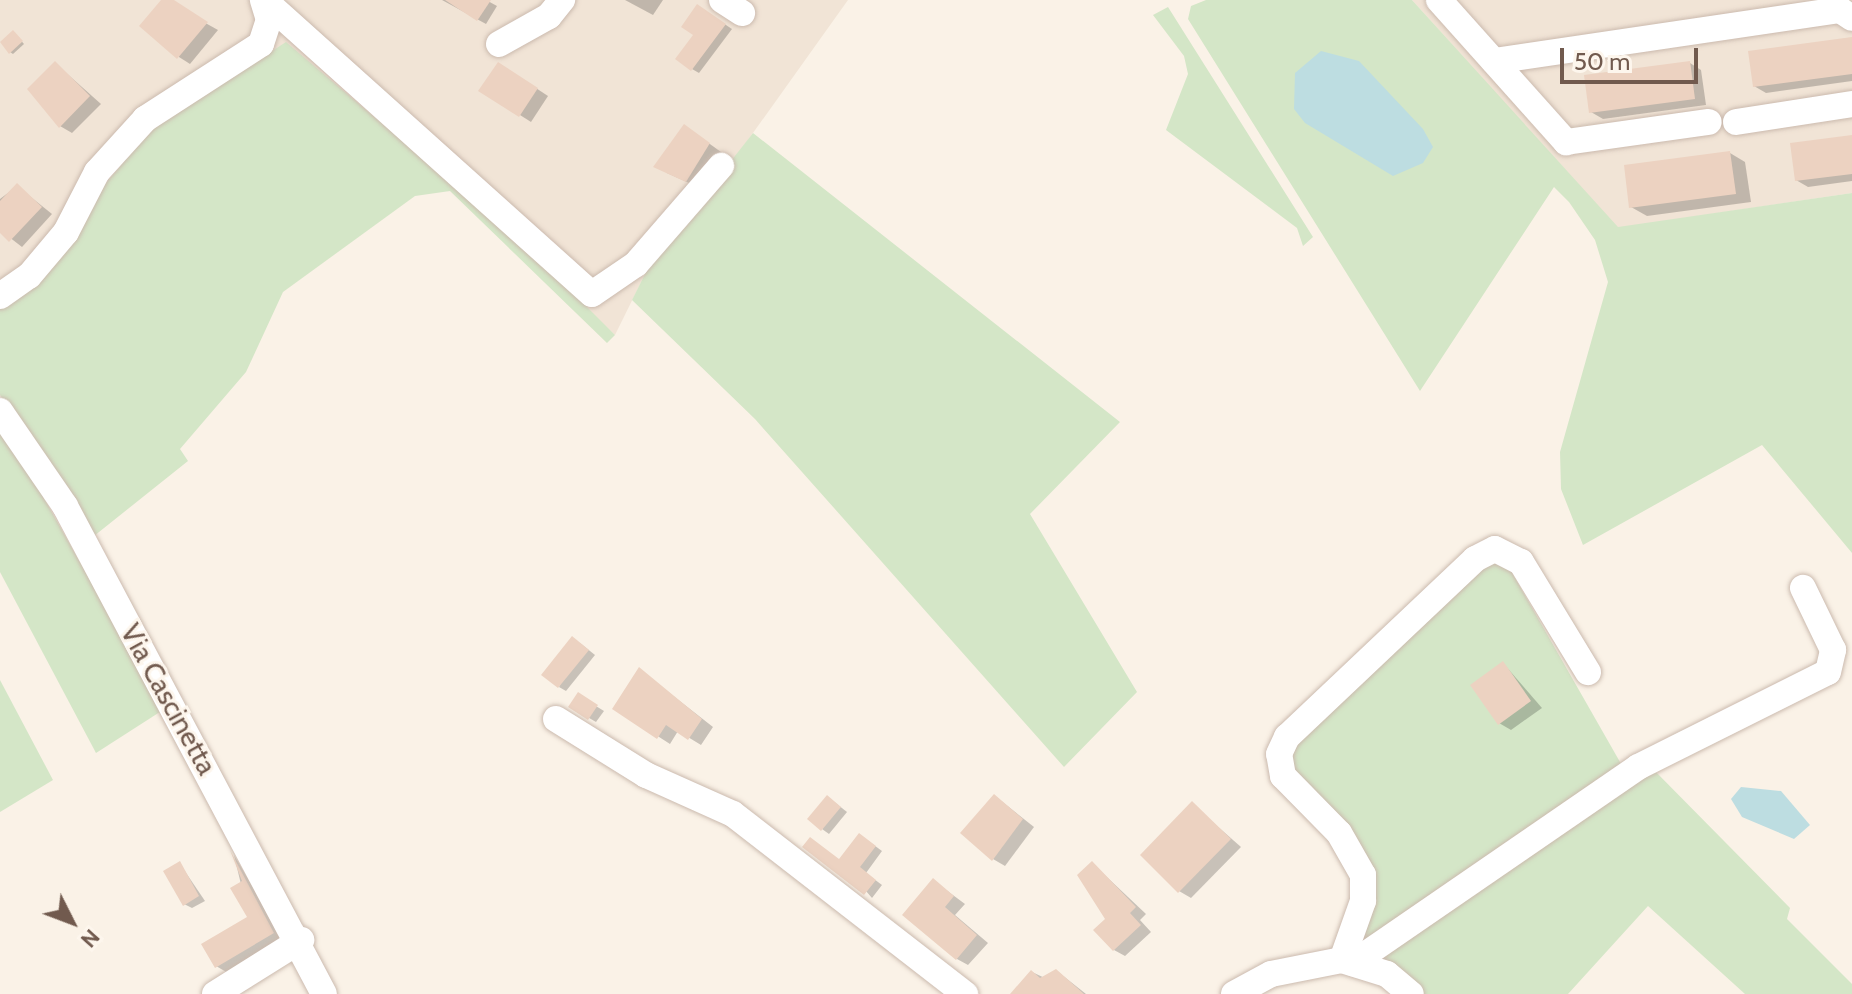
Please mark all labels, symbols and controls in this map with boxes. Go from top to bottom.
scale bar [1564,32,1702,82]
text: 50 m [1574,47,1630,76]
street label: Via Cascinetta [114,618,224,780]
north arrow [32,882,112,962]
text: N [75,924,105,953]

